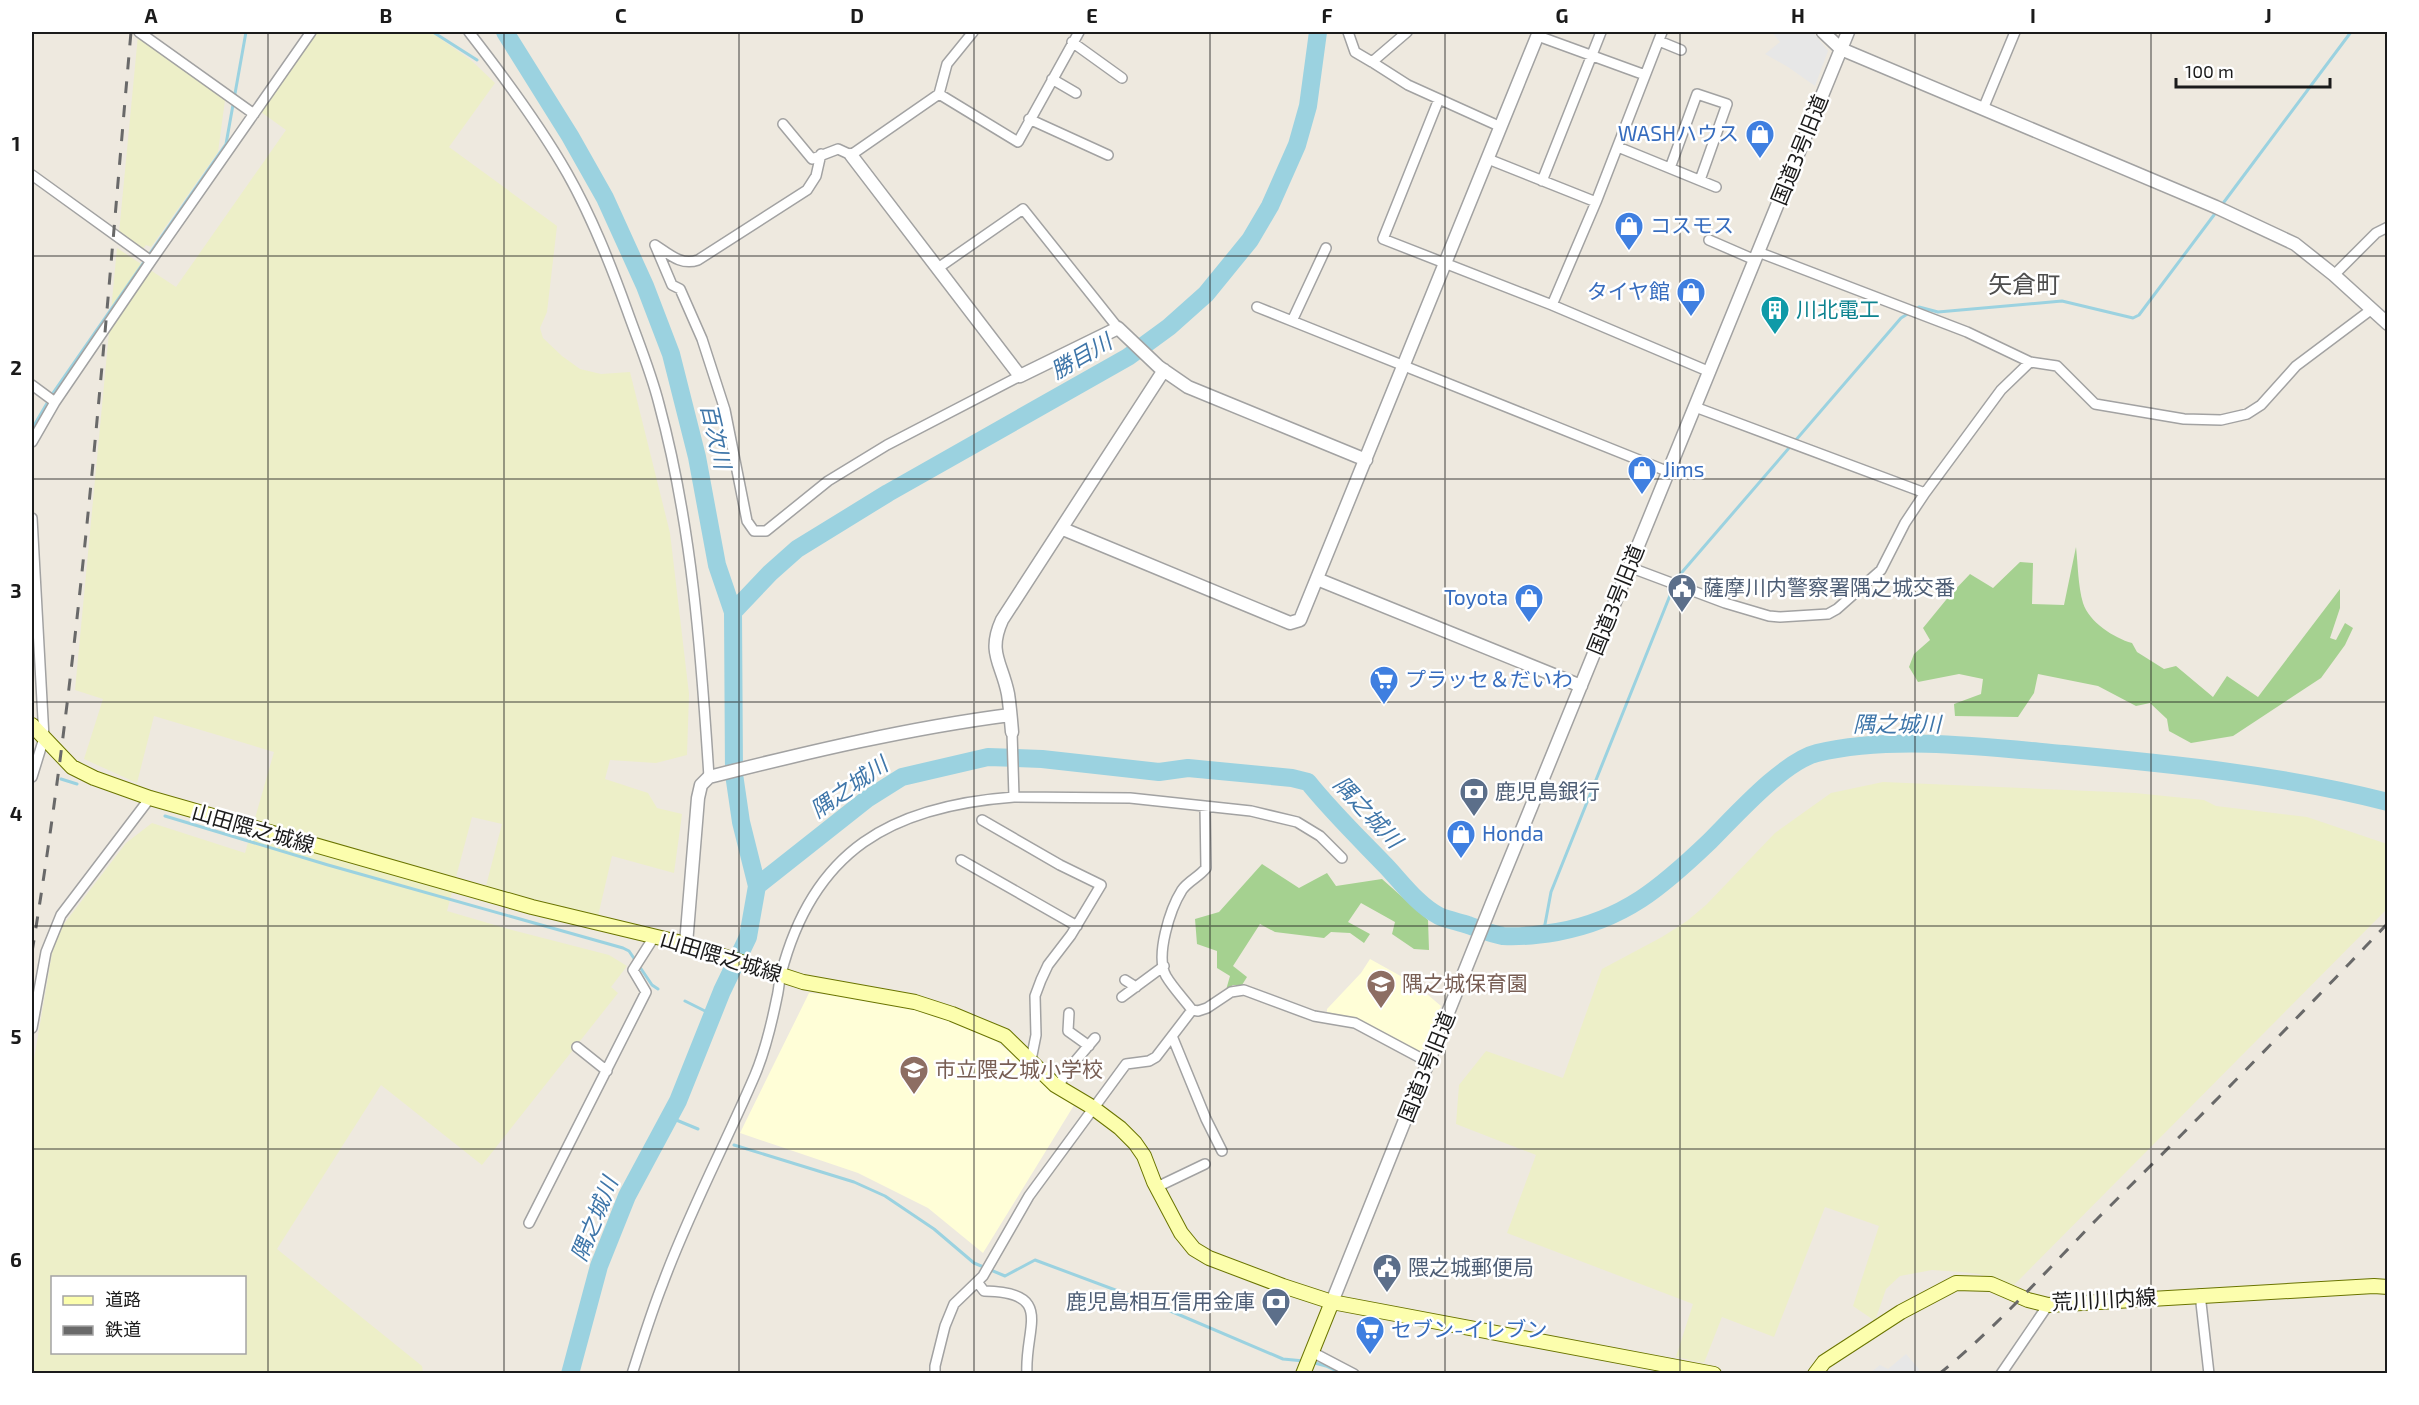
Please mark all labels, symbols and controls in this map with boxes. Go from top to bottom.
text: A [144,3,158,27]
text: B [380,3,392,27]
text: C [615,3,627,27]
text: D [850,3,864,27]
text: E [1086,3,1098,27]
text: F [1321,3,1333,27]
text: G [1556,3,1568,27]
text: H [1791,3,1805,27]
text: I [2030,3,2036,27]
text: J [2264,3,2272,27]
scale bar [2176,51,2330,89]
text: 100 m [2185,60,2234,82]
street label: 国道3号旧道 [1765,91,1832,208]
shop icon: WASHハウス [1744,118,1776,160]
place label: WASHハウス [1618,120,1739,145]
text: 1 [12,131,20,155]
shop icon: コスモス [1613,210,1645,252]
place label: コスモス [1650,212,1734,237]
district label: 矢倉町 [1988,269,2060,298]
shop icon: タイヤ館 [1675,276,1707,318]
place label: タイヤ館 [1587,278,1670,303]
building icon: 川北電工 [1759,294,1791,336]
place label: 川北電工 [1796,296,1880,321]
water label: 勝目川 [1045,326,1117,383]
text: 2 [10,355,22,379]
water label: 百次川 [697,401,738,473]
shop icon: Jims [1626,454,1658,496]
place label: Jims [1663,456,1704,481]
street label: 国道3号旧道 [1581,541,1648,658]
public building icon: 薩摩川内警察署隅之城交番 [1666,572,1698,614]
place label: 薩摩川内警察署隅之城交番 [1703,574,1955,599]
text: 3 [10,578,22,602]
shop icon: Toyota [1513,582,1545,624]
place label: Toyota [1444,584,1508,609]
supermarket icon: プラッセ＆だいわ [1368,664,1400,706]
place label: プラッセ＆だいわ [1405,666,1573,691]
water label: 隅之城川 [1853,710,1943,736]
water label: 隅之城川 [805,749,894,822]
water label: 隅之城川 [1329,770,1410,854]
bank icon: 鹿児島銀行 [1458,776,1490,818]
place label: 鹿児島銀行 [1495,778,1600,803]
street label: 山田隈之城線 [189,798,317,857]
text: 4 [10,801,23,825]
shop icon: Honda [1445,818,1477,860]
place label: Honda [1482,820,1544,845]
street label: 山田隈之城線 [658,925,785,986]
school or university icon: 隅之城保育園 [1365,968,1397,1010]
place label: 隅之城保育園 [1402,970,1528,995]
street label: 国道3号旧道 [1392,1008,1459,1125]
text: 5 [10,1024,22,1048]
school or university icon: 市立隈之城小学校 [898,1054,930,1096]
place label: 市立隈之城小学校 [935,1056,1103,1081]
water label: 隅之城川 [565,1171,622,1264]
text: 6 [10,1247,22,1271]
public building icon: 隈之城郵便局 [1371,1252,1403,1294]
place label: 隈之城郵便局 [1408,1254,1534,1279]
legend [51,1276,246,1354]
street label: 荒川川内線 [2051,1283,2157,1314]
bank icon: 鹿児島相互信用金庫 [1260,1286,1292,1328]
text: 道路 [105,1288,141,1310]
place label: 鹿児島相互信用金庫 [1066,1288,1255,1313]
supermarket icon: セブン-イレブン [1354,1314,1386,1356]
place label: セブン-イレブン [1391,1316,1547,1341]
text: 鉄道 [105,1318,141,1340]

